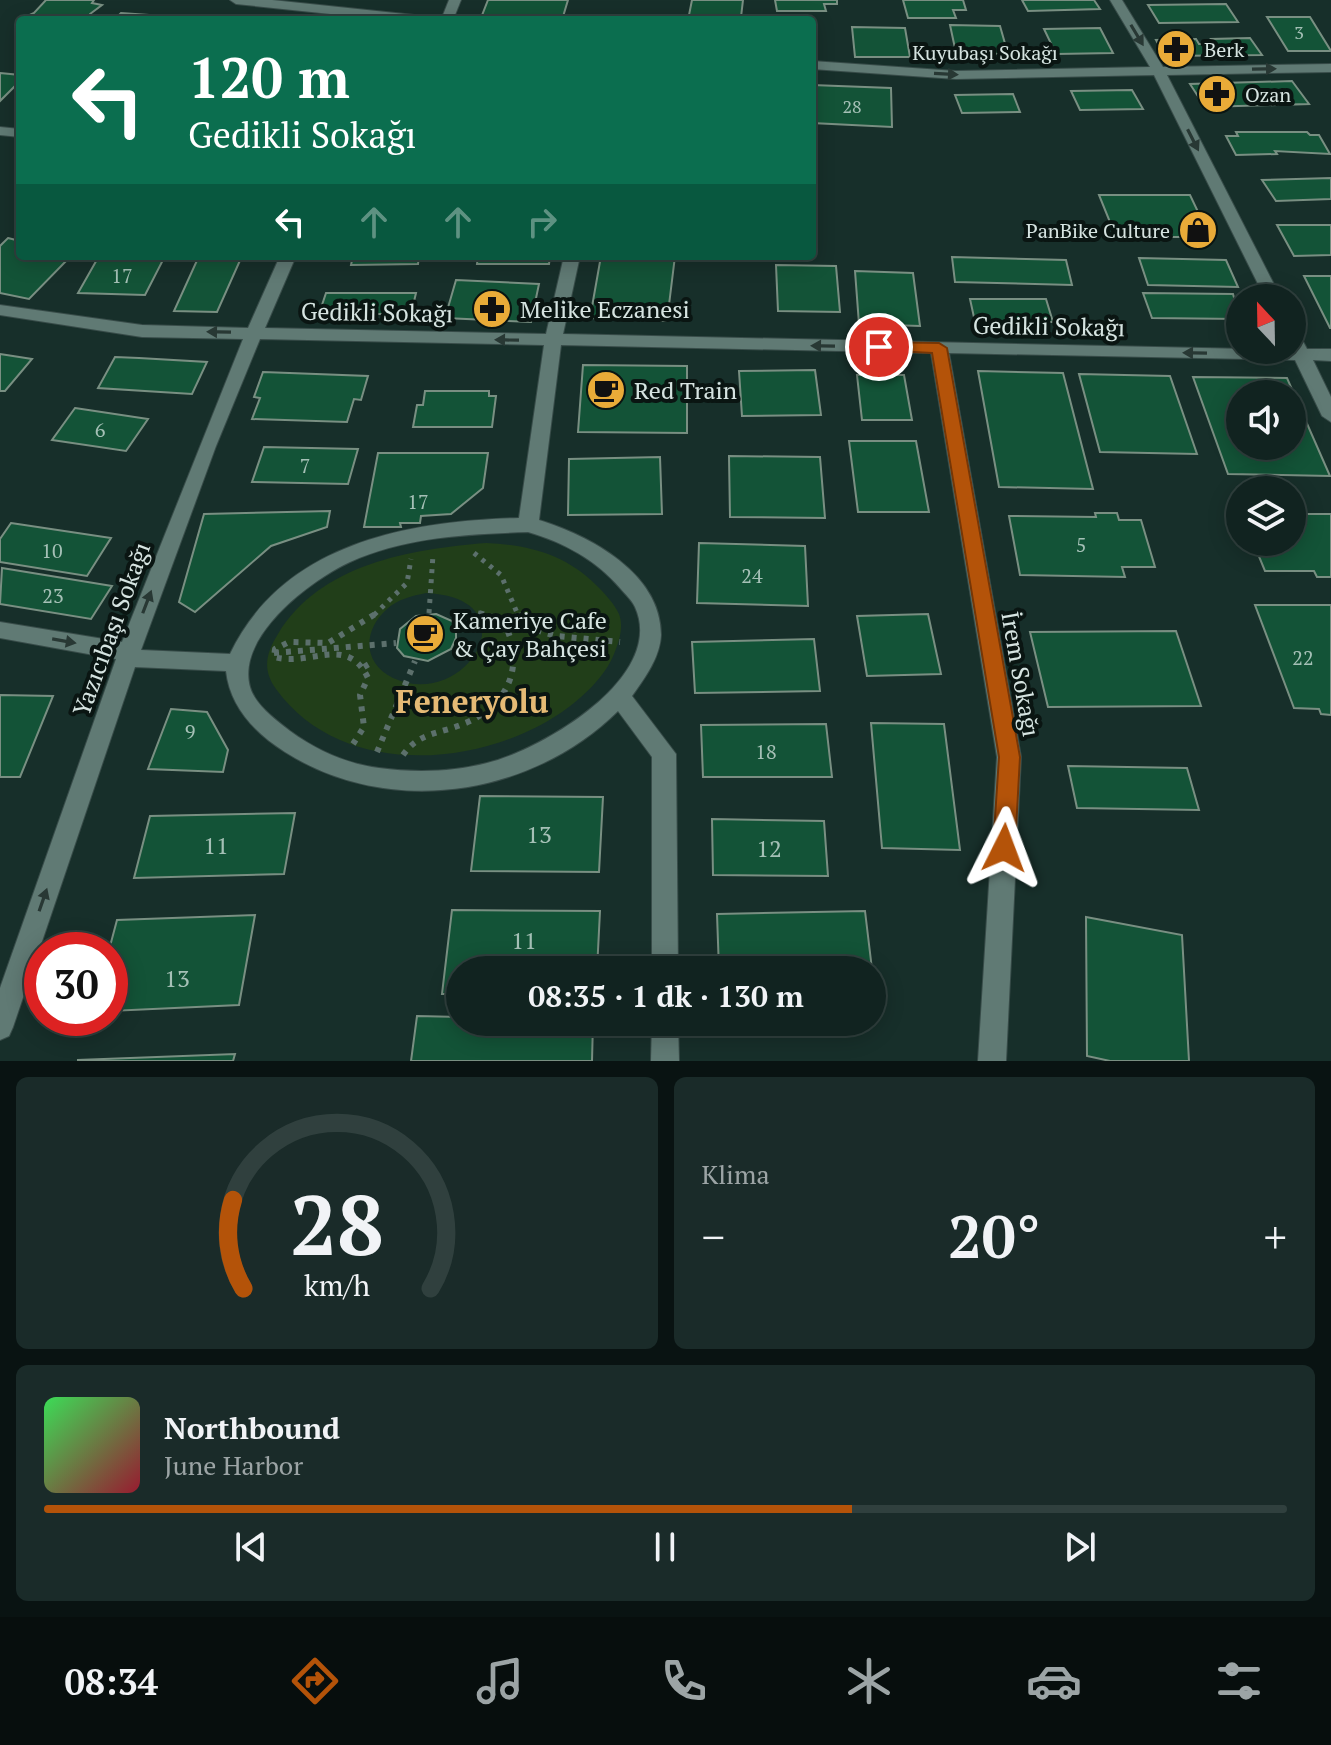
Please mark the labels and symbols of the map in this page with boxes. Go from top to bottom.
house number: 3 [1294,20,1304,44]
one-way arrow [1130,24,1144,46]
pharmacy icon: Berk [1155,28,1197,70]
place label: Berk [1204,36,1245,63]
street label: Kuyubaşı Sokağı [912,39,1058,66]
one-way arrow [1252,63,1277,75]
one-way arrow [934,68,959,81]
pharmacy icon: Ozan [1196,73,1238,115]
place label: Ozan [1245,81,1291,108]
house number: 28 [842,94,862,118]
one-way arrow [1187,129,1200,152]
shop icon: PanBike Culture [1177,209,1219,251]
place label: PanBike Culture [1026,217,1170,244]
house number: 17 [111,262,133,289]
north arrow [1226,284,1306,364]
pharmacy icon: Melike Eczanesi [471,288,513,330]
place label: Melike Eczanesi [520,293,690,325]
street label: Gedikli Sokağı [301,295,453,329]
street label: Gedikli Sokağı [973,309,1125,343]
pin [845,313,913,381]
one-way arrow [206,326,231,339]
one-way arrow [494,333,519,346]
one-way arrow [810,339,835,352]
one-way arrow [1182,346,1207,359]
cafe icon: Red Train [585,369,627,411]
place label: Red Train [634,374,737,406]
house number: 6 [95,416,106,443]
house number: 7 [300,452,310,479]
house number: 17 [407,488,429,515]
house number: 5 [1076,531,1086,558]
house number: 10 [41,537,63,564]
street label: Yazıcıbaşı Sokağı [65,538,157,720]
house number: 24 [741,562,763,589]
house number: 23 [42,582,64,609]
one-way arrow [141,590,154,614]
place label: Kameriye Cafe & Çay Bahçesi [453,604,607,664]
street label: İrem Sokağı [994,609,1048,739]
cafe icon: Kameriye Cafe & Çay Bahçesi [404,613,446,655]
one-way arrow [52,635,77,648]
house number: 22 [1292,644,1314,671]
district label: Feneryolu [395,680,549,722]
house number: 9 [185,718,195,745]
house number: 18 [755,738,777,765]
position arrow [962,806,1046,890]
house number: 13 [526,818,552,850]
house number: 11 [203,829,229,861]
house number: 12 [756,832,782,864]
one-way arrow [38,888,50,912]
house number: 11 [511,924,537,956]
speed limit sign: 30 [24,932,128,1036]
house number: 13 [164,962,190,994]

